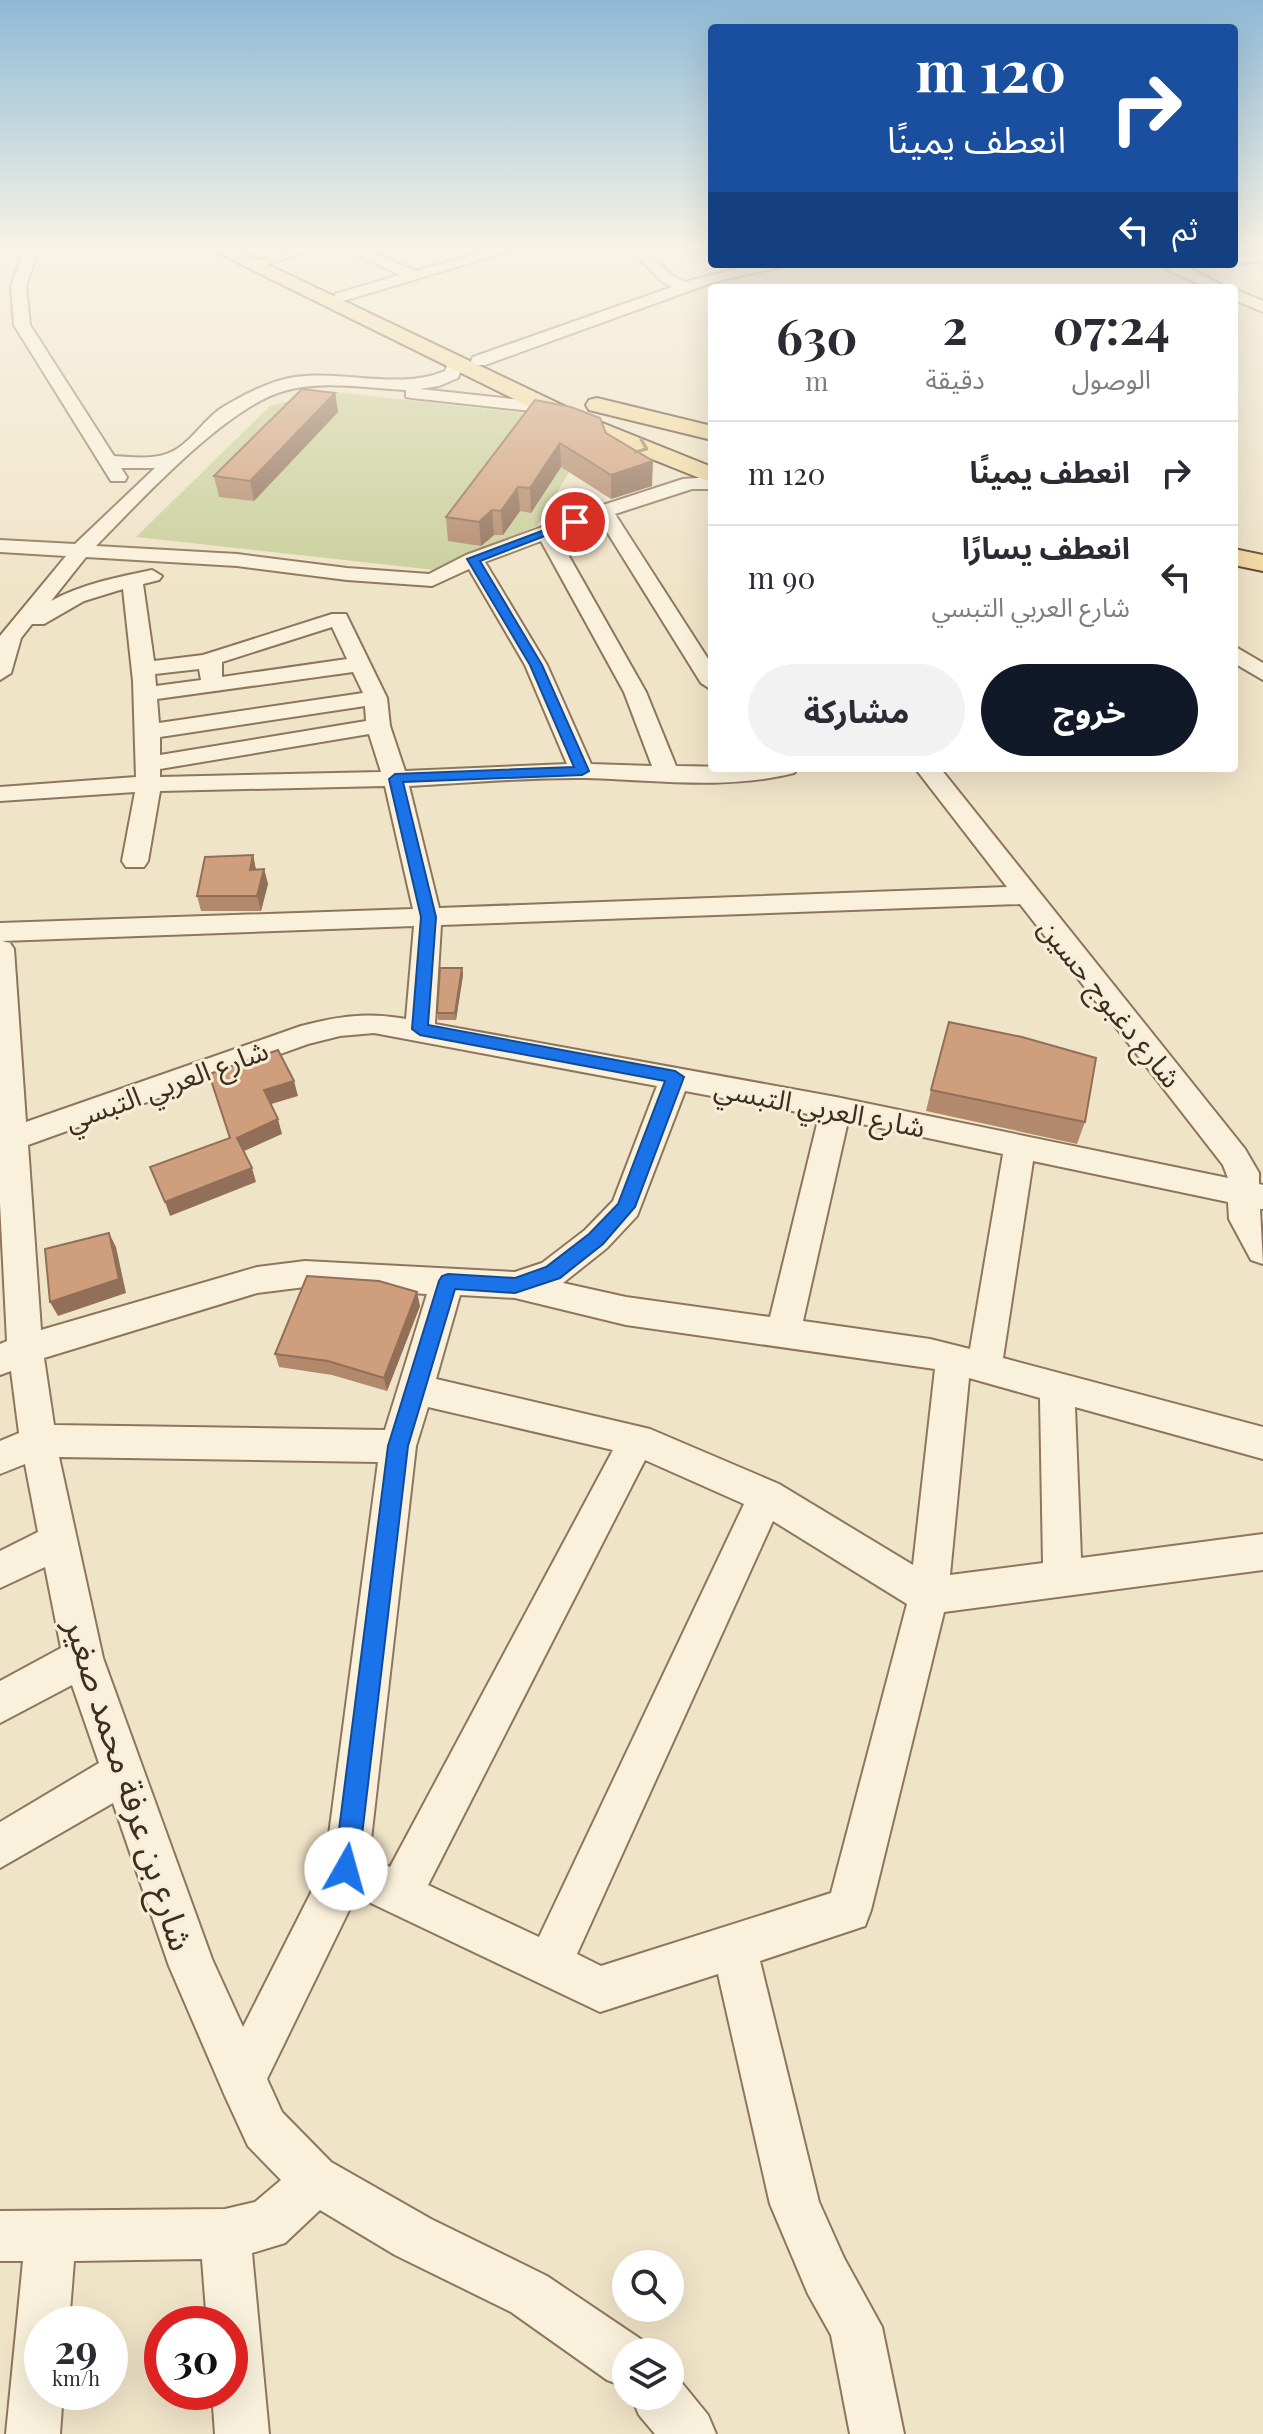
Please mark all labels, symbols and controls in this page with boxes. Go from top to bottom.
text: 120 m [915,32,1066,107]
icon: right [1094,56,1198,160]
text: انعطف يمينًا [887,114,1066,162]
icon: left [1112,208,1156,252]
text: ثم [1172,208,1198,248]
text: 2 [943,293,968,357]
text: 07:24 [1053,293,1170,357]
text: 630 [776,303,857,367]
text: دقيقة [925,361,985,396]
text: الوصول [1072,361,1151,396]
text: m [805,363,828,398]
one-way arrow [634,438,649,454]
text: انعطف يمينًا [970,451,1130,491]
icon: right [1154,451,1198,495]
text: 120 m [748,453,826,493]
pin [541,488,609,556]
icon: arrive [553,500,597,544]
text: انعطف يسارًا [962,527,1130,567]
icon: left [1154,555,1198,599]
text: 90 m [748,557,815,597]
text: شارع العربي التبسي [931,589,1130,624]
button: مشاركة [748,664,965,756]
button: خروج [981,664,1198,756]
street label: شارع دغبوج حسين [1028,910,1191,1097]
street label: شارع العربي التبسي [59,1030,274,1142]
street label: شارع العربي التبسي [711,1067,928,1149]
street label: شارع بن عرفة محمد صغير [51,1611,207,1957]
position arrow [304,1827,388,1911]
map controls [612,2250,684,2410]
button: search [612,2250,684,2322]
speed limit sign: 30 [144,2306,248,2410]
text: 29 [54,2321,98,2374]
button: layers [612,2338,684,2410]
text: km/h [52,2364,100,2391]

